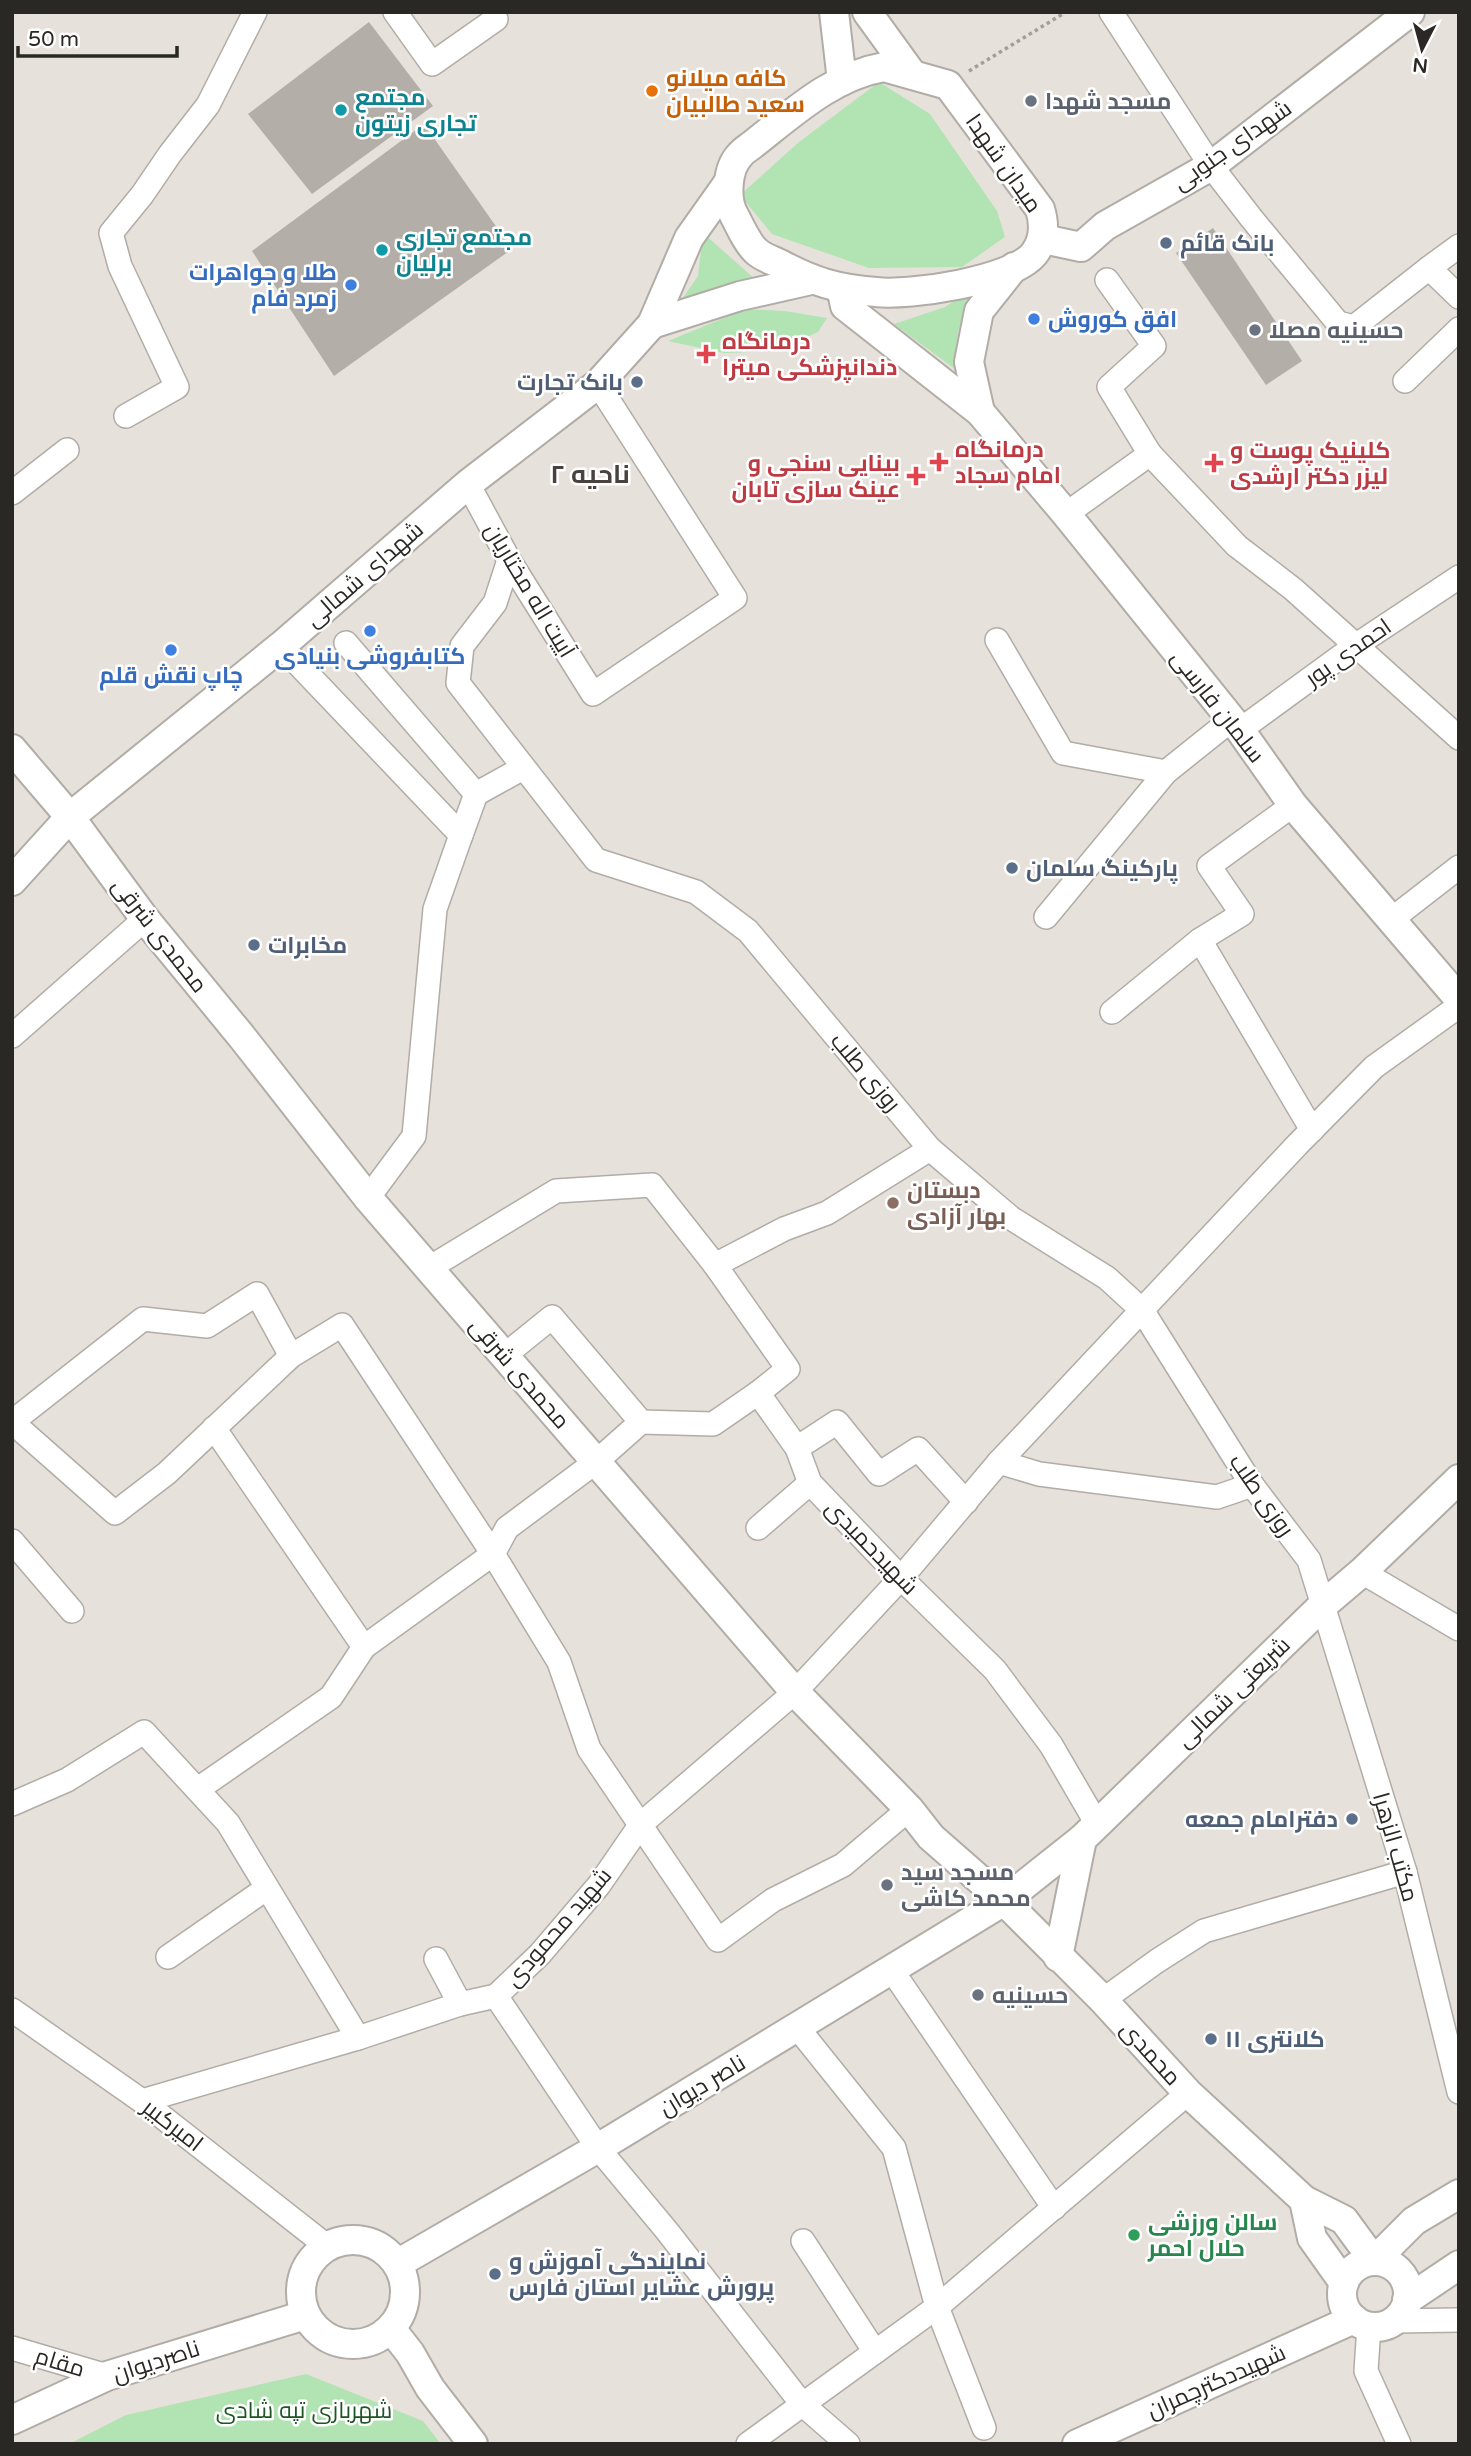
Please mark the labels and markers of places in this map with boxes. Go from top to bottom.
place label: کافه میلانو سعید طالبیان [666,65,805,119]
marker: کافه میلانو سعید طالبیان [644,83,660,99]
place label: مجتمع تجاری زیتون [355,84,477,138]
place label: مسجد شهدا [1045,88,1172,116]
marker: مسجد شهدا [1023,93,1039,109]
marker: مجتمع تجاری زیتون [333,102,349,118]
place label: مجتمع تجاری برلیان [396,224,532,278]
place label: بانک قائم [1180,230,1274,259]
marker: بانک قائم [1158,235,1174,251]
marker: مجتمع تجاری برلیان [374,242,390,258]
place label: طلا و جواهرات زمرد فام [189,259,337,314]
marker: طلا و جواهرات زمرد فام [343,277,359,293]
place label: افق کوروش [1048,306,1177,334]
marker: افق کوروش [1026,311,1042,327]
place label: حسینیه مصلا [1269,317,1403,345]
marker: حسینیه مصلا [1247,322,1263,338]
place label: درمانگاه دندانپزشکی میترا [722,328,897,383]
marker: درمانگاه دندانپزشکی میترا [696,344,716,364]
place label: بانک تجارت [517,369,623,397]
marker: بانک تجارت [629,374,645,390]
place label: درمانگاه امام سجاد [955,436,1061,491]
place label: کلینیک پوست و لیزر دکتر ارشدی [1230,437,1390,491]
place label: بینایی سنجی و عینک سازی تابان [731,450,900,504]
marker: درمانگاه امام سجاد [929,452,949,472]
marker: کلینیک پوست و لیزر دکتر ارشدی [1204,453,1224,473]
marker: بینایی سنجی و عینک سازی تابان [906,466,926,486]
marker: کتابفروشی بنیادی [362,623,378,639]
marker: چاپ نقش قلم [163,642,179,658]
place label: کتابفروشی بنیادی [275,643,465,671]
place label: چاپ نقش قلم [99,662,243,691]
place label: پارکینگ سلمان [1026,855,1178,884]
marker: پارکینگ سلمان [1004,860,1020,876]
place label: مخابرات [268,932,347,960]
marker: مخابرات [246,937,262,953]
place label: دبستان بهار آزادی [907,1177,1006,1231]
marker: دبستان بهار آزادی [885,1195,901,1211]
place label: دفترامام جمعه [1185,1806,1338,1835]
marker: دفترامام جمعه [1344,1811,1360,1827]
place label: مسجد سید محمد کاشی [901,1859,1031,1913]
marker: مسجد سید محمد کاشی [879,1877,895,1893]
place label: حسینیه [992,1982,1068,2010]
marker: حسینیه [970,1987,986,2003]
place label: کلانتری ۱۱ [1225,2026,1325,2054]
marker: کلانتری ۱۱ [1203,2031,1219,2047]
place label: سالن ورزشی حلال احمر [1147,2209,1278,2263]
marker: سالن ورزشی حلال احمر [1126,2227,1142,2243]
place label: نمایندگی آموزش و پرورش عشایر استان فارس [509,2248,774,2303]
marker: نمایندگی آموزش و پرورش عشایر استان فارس [487,2266,503,2282]

